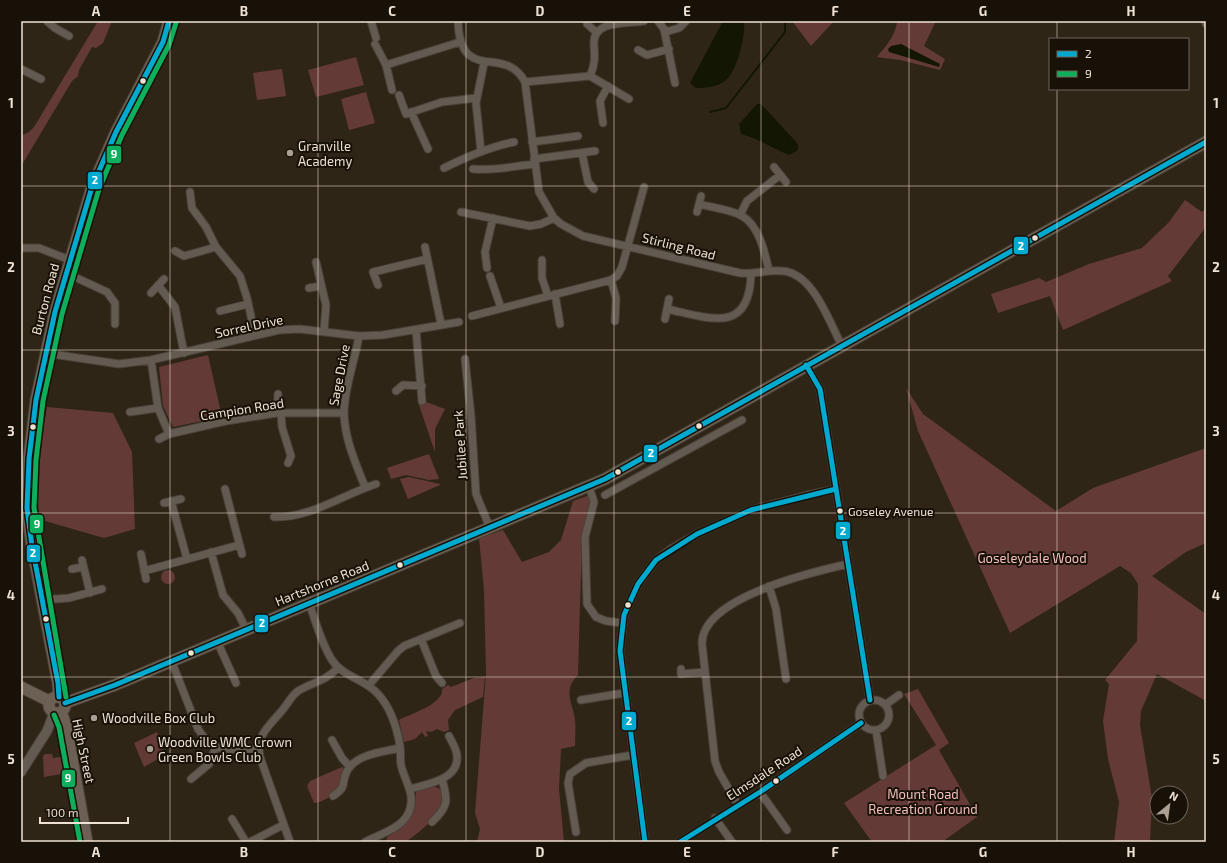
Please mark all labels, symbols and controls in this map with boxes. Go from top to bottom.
text: A [92,3,101,19]
text: B [240,3,248,19]
text: C [388,3,396,19]
text: D [536,3,545,19]
text: E [683,3,691,19]
text: F [831,3,839,19]
text: G [979,3,987,19]
text: H [1127,3,1136,19]
legend [1049,38,1189,90]
text: 2 [1085,46,1092,60]
text: 9 [1085,66,1092,80]
unlabelled marker [138,76,148,86]
text: 1 [8,95,14,111]
text: 1 [1213,95,1219,111]
place label: Granville Academy [298,138,352,169]
line badge: 9 [106,145,122,164]
text: 9 [111,147,117,160]
marker: Granville Academy [285,148,295,158]
line badge: 2 [87,171,103,190]
text: 2 [92,173,98,186]
street label: Stirling Road [641,229,717,263]
unlabelled marker [1030,233,1040,243]
line badge: 2 [1013,236,1029,255]
text: 2 [1018,239,1024,252]
text: 2 [7,259,15,275]
text: 2 [1212,259,1220,275]
street label: Burton Road [28,261,62,337]
street label: Sorrel Drive [213,311,285,341]
street label: Sage Drive [325,343,353,407]
street label: Campion Road [199,394,285,424]
street label: Jubilee Park [450,409,470,480]
unlabelled marker [694,421,704,431]
unlabelled marker [28,422,38,432]
text: 3 [7,423,15,439]
text: 3 [1212,423,1220,439]
line badge: 2 [643,444,658,463]
text: 2 [648,446,654,459]
unlabelled marker [613,467,623,477]
place label: Goseley Avenue [848,504,934,518]
marker: Goseley Avenue [835,506,845,516]
line badge: 9 [29,514,44,534]
text: 9 [34,517,40,530]
line badge: 2 [835,521,851,540]
text: 2 [840,524,846,537]
line badge: 2 [26,544,41,563]
text: 2 [30,546,36,559]
park label: Goseleydale Wood [977,550,1087,566]
street label: Hartshorne Road [273,557,371,609]
unlabelled marker [395,560,405,570]
text: 4 [7,587,15,603]
text: 4 [1212,587,1220,603]
unlabelled marker [623,600,633,610]
unlabelled marker [41,614,51,624]
line badge: 2 [254,614,269,633]
text: 2 [259,616,265,629]
unlabelled marker [186,648,196,658]
place label: Woodville Box Club [102,710,215,726]
line badge: 2 [621,711,637,731]
marker: Woodville Box Club [89,713,99,723]
text: 2 [626,714,632,727]
street label: High Street [69,717,99,785]
place label: Woodville WMC Crown Green Bowls Club [158,734,292,765]
street label: Elmsdale Road [723,742,805,804]
marker: Woodville WMC Crown Green Bowls Club [145,744,155,754]
text: 5 [7,751,15,767]
text: 5 [1212,751,1220,767]
line badge: 9 [61,769,76,788]
text: 9 [65,771,71,784]
unlabelled marker [771,776,781,786]
north arrow [1149,785,1189,825]
park label: Mount Road Recreation Ground [868,786,978,817]
text: N [1167,788,1181,803]
scale bar [40,799,128,825]
text: 100 m [46,805,78,819]
text: A [92,844,101,860]
text: B [240,844,248,860]
text: C [388,844,396,860]
text: D [536,844,545,860]
text: E [683,844,691,860]
text: F [831,844,839,860]
text: G [979,844,987,860]
text: H [1127,844,1136,860]

